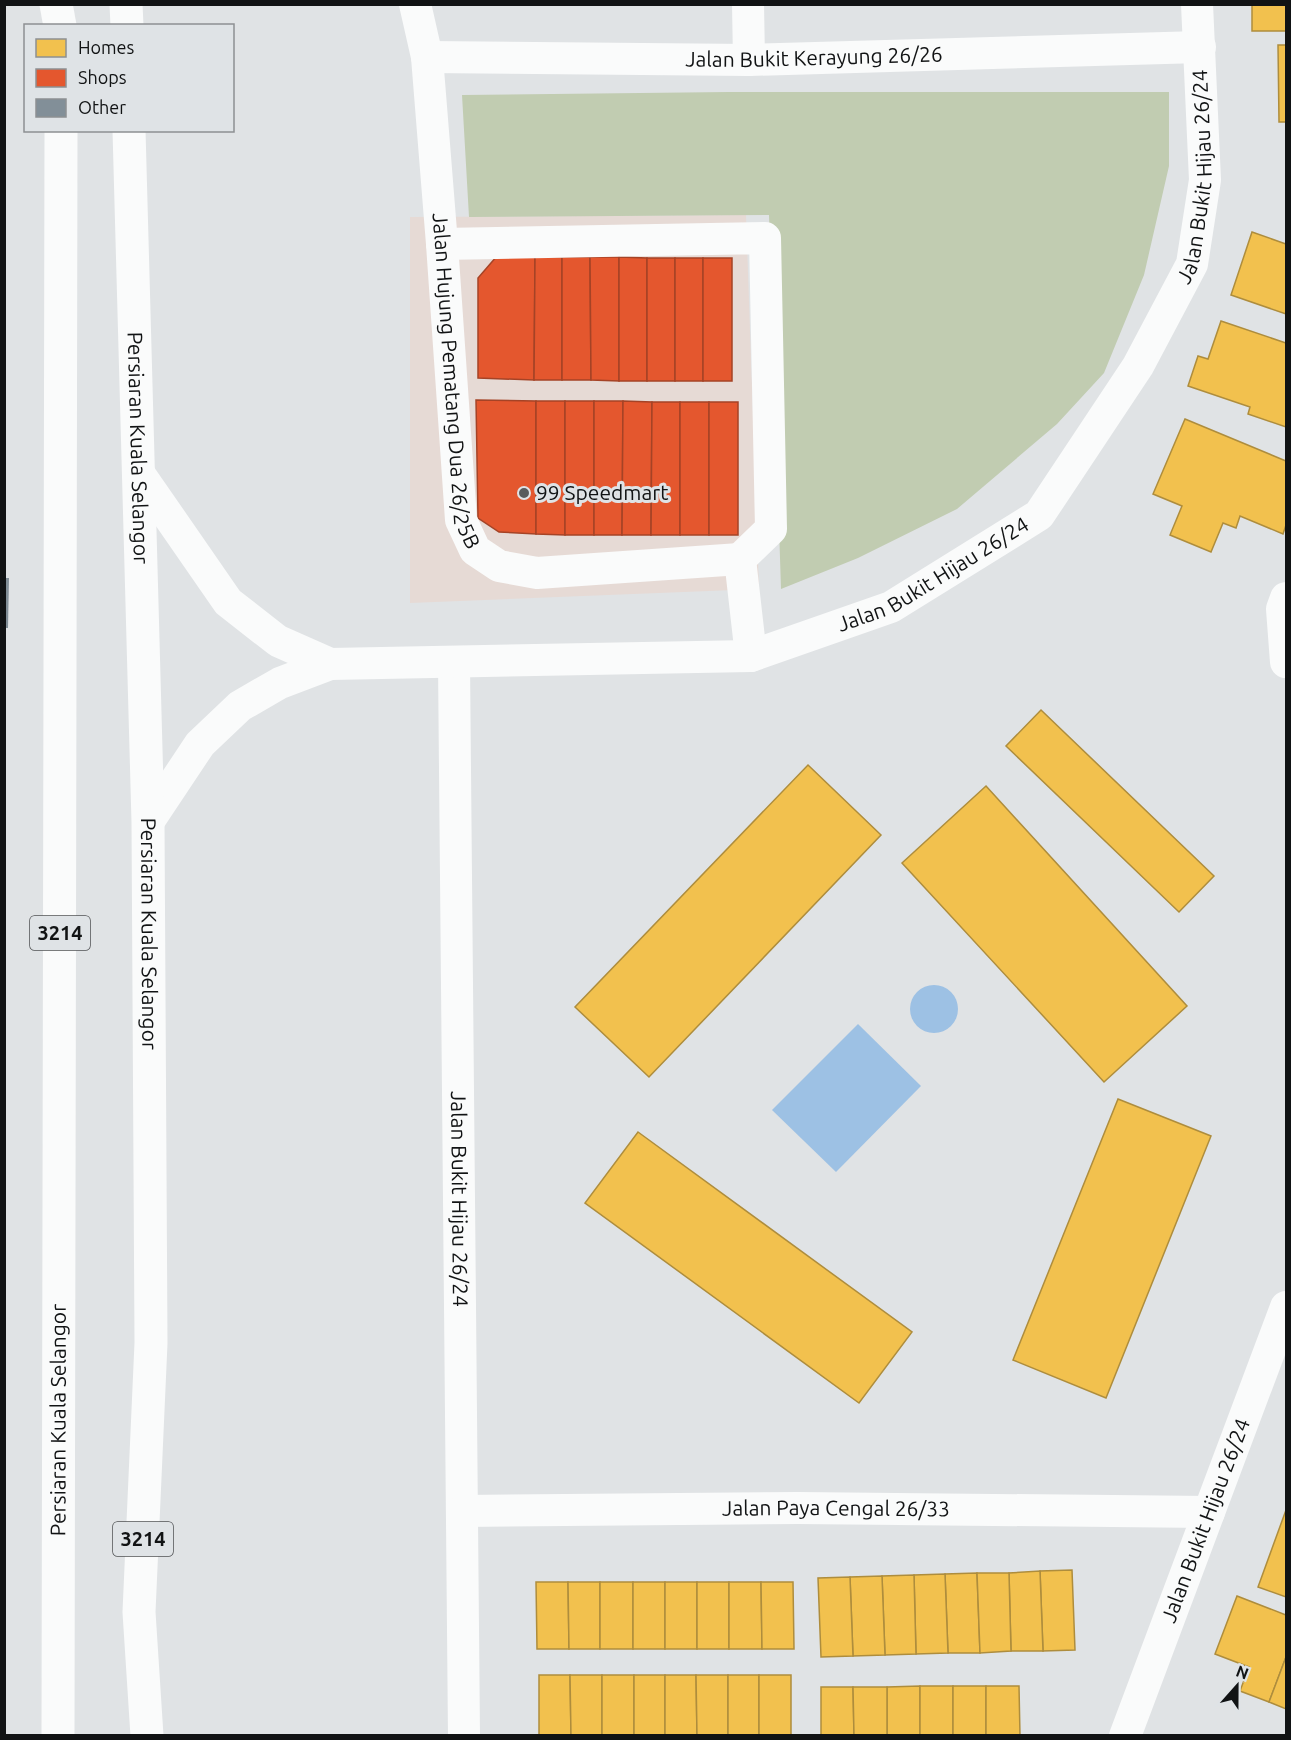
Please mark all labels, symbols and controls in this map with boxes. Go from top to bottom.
legend [24,24,234,132]
text: Homes [78,37,135,57]
street label: Jalan Bukit Kerayung 26/26 [685,41,943,71]
text: Shops [78,67,127,87]
street label: Jalan Bukit Hijau 26/24 [1171,69,1216,287]
text: Other [78,97,126,117]
street label: Jalan Hujung Pematang Dua 26/25B [429,212,486,552]
street label: Persiaran Kuala Selangor [124,331,154,564]
place label: 99 Speedmart [536,480,668,504]
marker: 99 Speedmart [517,486,531,500]
street label: Jalan Bukit Hijau 26/24 [834,511,1033,636]
street label: Persiaran Kuala Selangor [137,818,162,1050]
road number: 3214 [30,916,90,950]
street label: Jalan Bukit Hijau 26/24 [447,1091,473,1307]
street label: Persiaran Kuala Selangor [45,1304,70,1536]
street label: Jalan Bukit Hijau 26/24 [1156,1415,1254,1626]
street label: Jalan Paya Cengal 26/33 [722,1495,950,1520]
road number: 3214 [113,1522,173,1556]
north arrow [1207,1656,1267,1716]
text: N [1234,1661,1251,1683]

